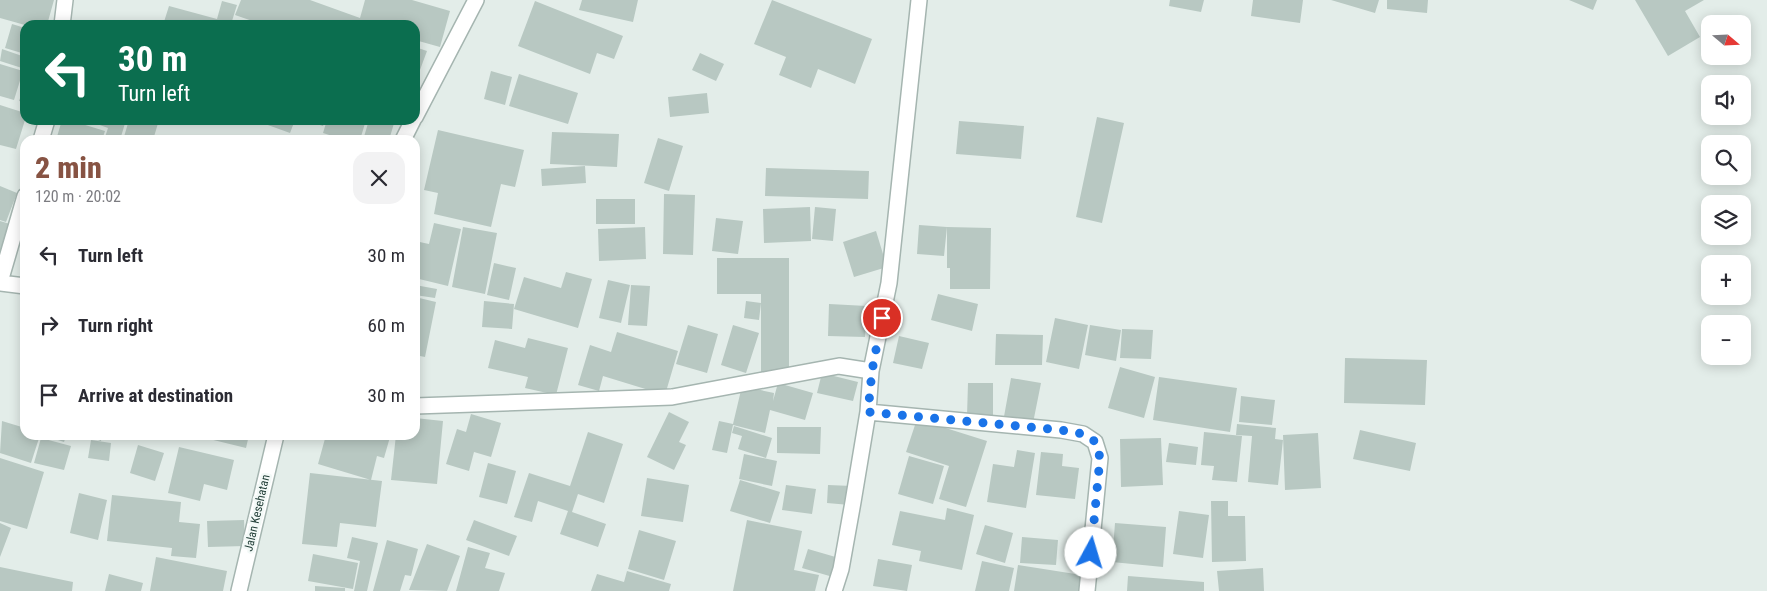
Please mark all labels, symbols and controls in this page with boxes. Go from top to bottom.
north arrow [1701,15,1751,65]
map controls [1701,15,1751,365]
text: 30 m [118,39,187,80]
icon: left [35,40,100,105]
button: sound [1701,75,1751,125]
text: Turn left [118,81,190,106]
button: search [1701,135,1751,185]
text: 2 min [35,150,102,185]
button: close [353,152,405,204]
text: 120 m · 20:02 [35,187,121,206]
button: layers [1701,195,1751,245]
icon: left [35,241,63,269]
text: Turn left [78,244,143,267]
text: 30 m [368,244,405,267]
button: + [1701,255,1751,305]
pin [861,297,903,339]
icon: arrive [868,304,896,332]
icon: right [35,311,63,339]
text: Turn right [78,314,153,337]
text: 60 m [368,314,405,337]
button: − [1701,315,1751,365]
icon: arrive [35,381,63,409]
text: Arrive at destination [78,384,233,407]
text: 30 m [368,384,405,407]
street label: Jalan Kesehatan [241,473,273,553]
position arrow [1064,526,1116,578]

